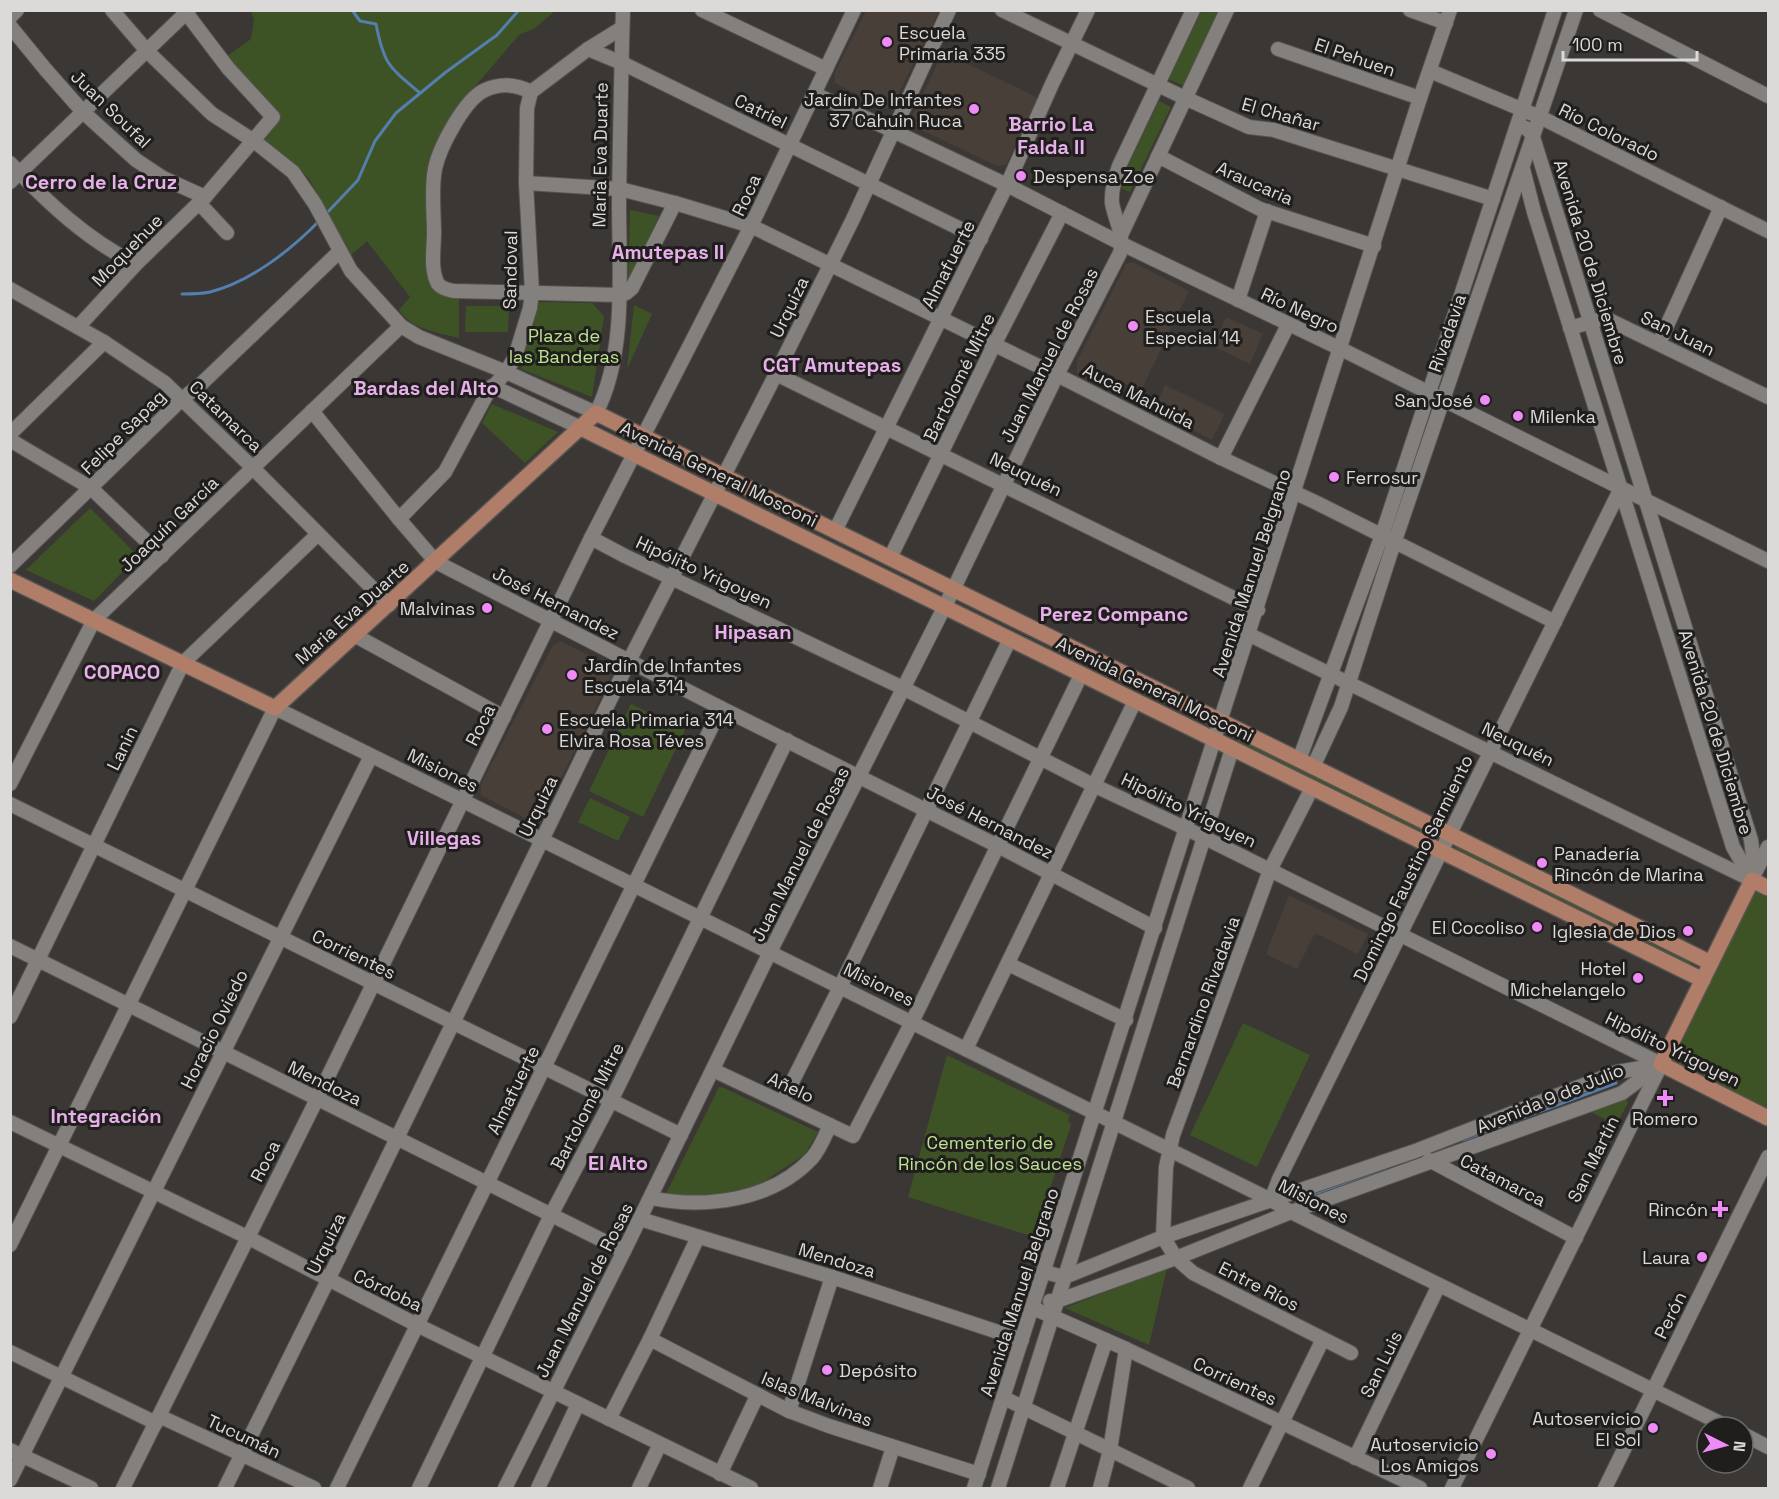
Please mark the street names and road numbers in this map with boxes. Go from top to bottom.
street label: El Pehuen [1312,32,1398,82]
street label: Juan Soufal [66,65,156,153]
street label: Maria Eva Duarte [587,82,613,228]
street label: Catriel [731,88,791,134]
street label: El Chañar [1239,92,1323,136]
street label: Río Colorado [1555,98,1663,166]
street label: Araucaria [1213,156,1297,210]
street label: Avenida 20 de Diciembre [1549,157,1633,367]
street label: Roca [726,170,766,220]
street label: Moquehue [87,209,167,291]
street label: Almafuerte [916,216,980,312]
street label: Sandoval [498,230,522,310]
street label: Juan Manuel de Rosas [995,264,1103,446]
street label: Urquiza [764,273,814,341]
street label: Río Negro [1257,282,1343,338]
street label: Rivadavia [1423,291,1471,375]
street label: San Juan [1637,305,1719,361]
street label: Bartolomé Mitre [918,309,1000,445]
street label: Auca Mahuida [1079,358,1199,434]
street label: Catamarca [184,375,268,457]
street label: Felipe Sapag [76,385,170,479]
street label: Avenida General Mosconi [617,416,821,532]
street label: Neuquén [986,447,1066,501]
street label: Avenida Manuel Belgrano [1206,466,1296,680]
street label: Joaquín García [115,471,223,577]
street label: Hipólito Yrigoyen [632,530,776,614]
street label: Maria Eva Duarte [290,555,414,669]
street label: José Hernandez [489,561,623,645]
street label: Avenida 20 de Diciembre [1674,627,1758,837]
street label: Avenida General Mosconi [1053,631,1257,747]
street label: Roca [460,700,500,750]
street label: Neuquén [1478,717,1558,771]
street label: Lanin [101,722,143,774]
street label: Misiones [404,743,482,797]
street label: Domingo Faustino Sarmiento [1348,751,1478,985]
street label: Juan Manuel de Rosas [746,763,854,945]
street label: Hipólito Yrigoyen [1118,767,1260,853]
street label: Urquiza [513,772,563,840]
street label: José Hernandez [923,780,1057,864]
street label: Bernardino Rivadavia [1161,913,1245,1091]
street label: Corrientes [308,924,400,984]
street label: Misiones [840,957,918,1011]
street label: Horacio Oviedo [175,966,253,1092]
street label: Hipólito Yrigoyen [1602,1006,1744,1092]
street label: Bartolomé Mitre [545,1038,629,1174]
street label: Almafuerte [482,1042,544,1138]
street label: Mendoza [284,1055,366,1111]
street label: Avenida 9 de Julio [1473,1058,1627,1138]
street label: Añelo [764,1066,818,1108]
street label: San Martín [1562,1112,1624,1206]
street label: Roca [245,1136,285,1186]
street label: Catamarca [1456,1149,1550,1211]
street label: Misiones [1275,1173,1353,1229]
street label: Avenida Manuel Belgrano [974,1185,1064,1399]
street label: Juan Manuel de Rosas [530,1199,638,1381]
street label: Urquiza [301,1209,351,1277]
street label: Mendoza [796,1237,878,1283]
street label: Entre Ríos [1215,1256,1303,1316]
street label: Córdoba [350,1263,426,1317]
street label: Perón [1649,1288,1691,1342]
street label: San Luis [1355,1327,1407,1401]
street label: Corrientes [1189,1352,1281,1410]
street label: Islas Malvinas [758,1366,876,1432]
street label: Tucumán [203,1409,285,1463]

